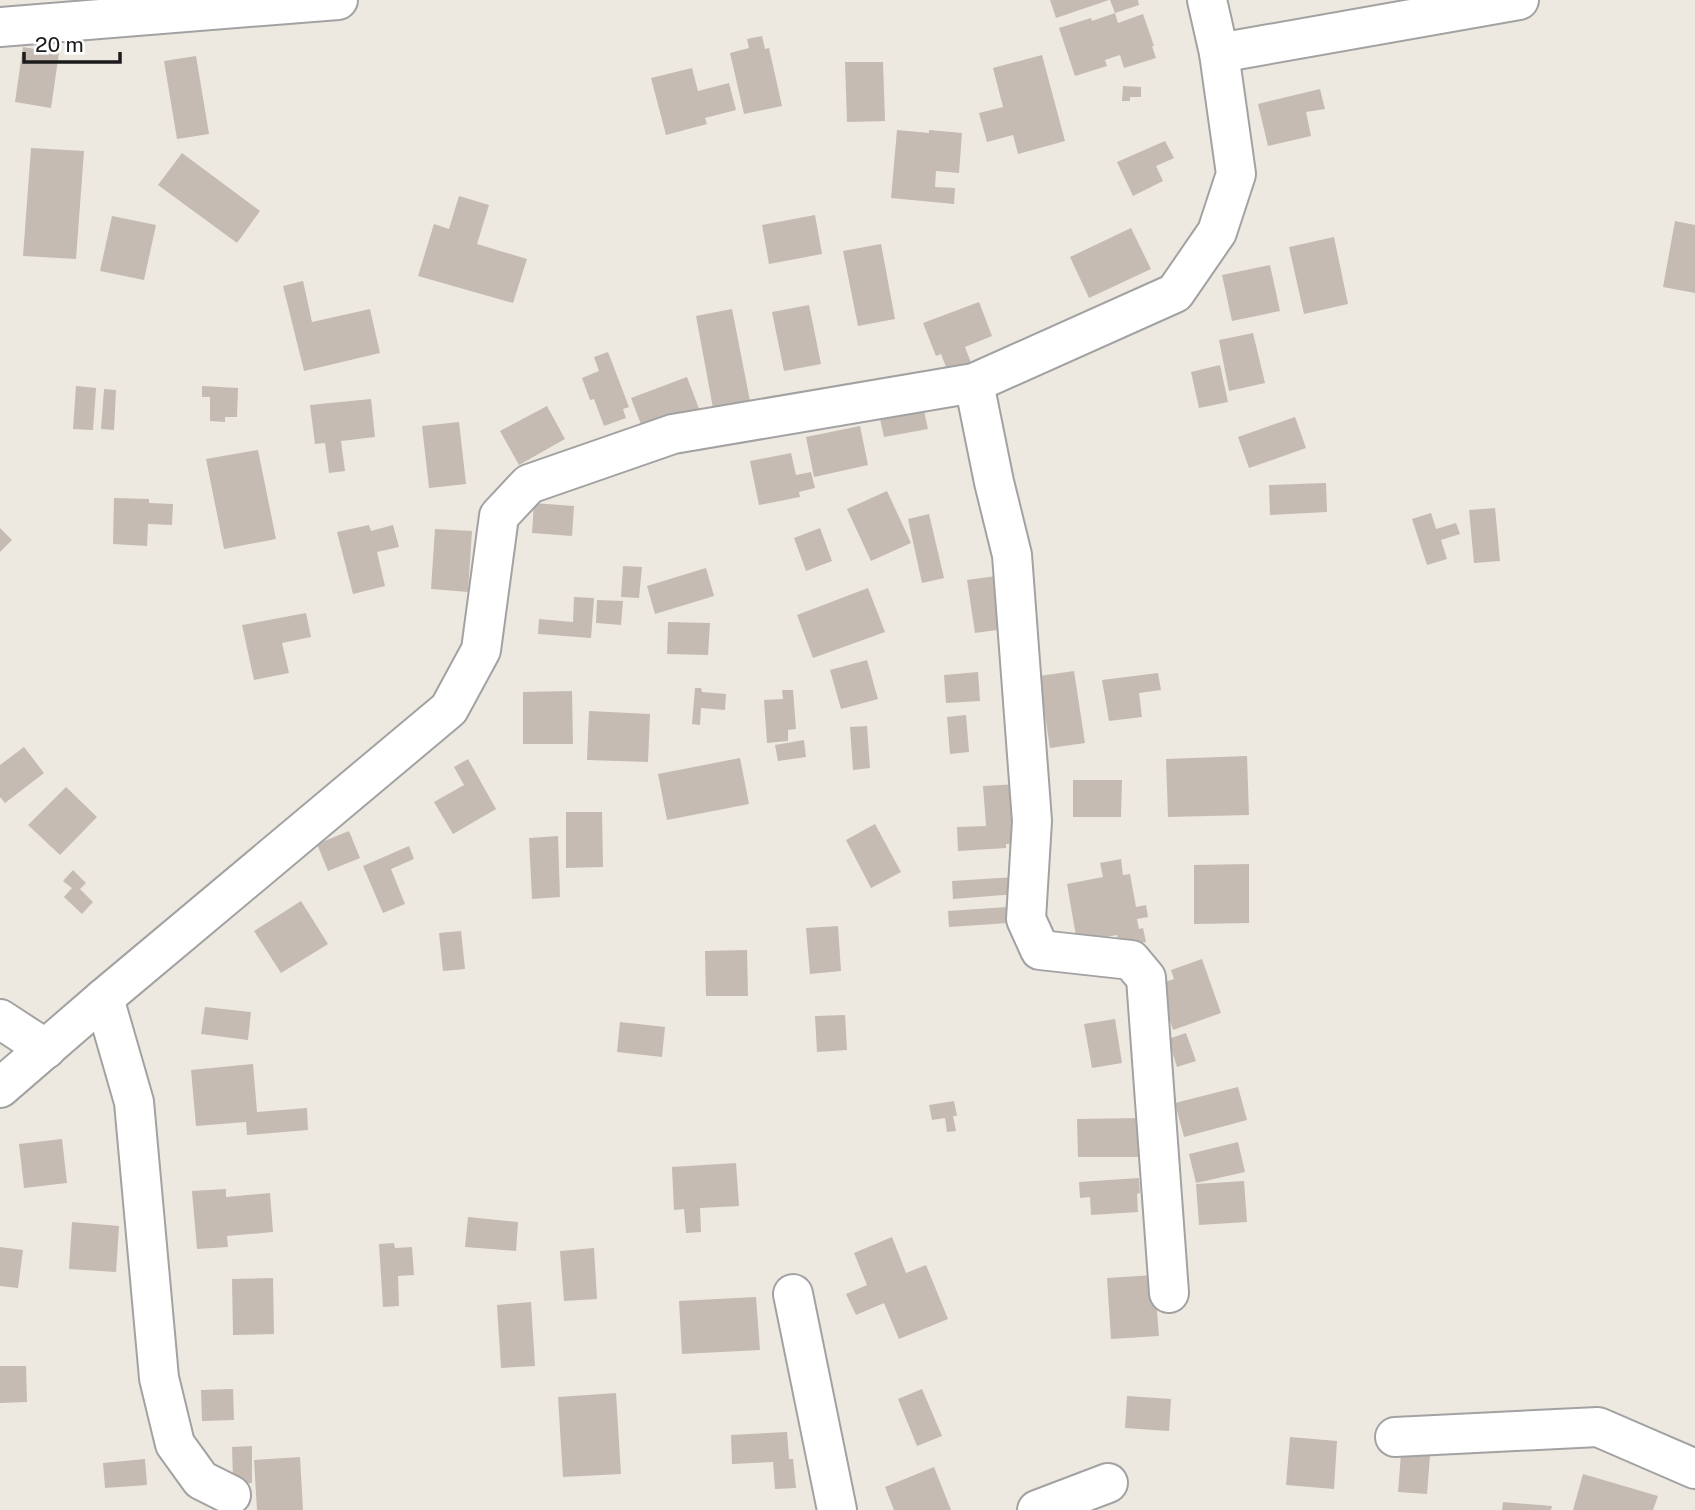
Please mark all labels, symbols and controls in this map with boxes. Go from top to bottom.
scale bar [24,21,121,65]
text: 20 m [35,32,84,57]

